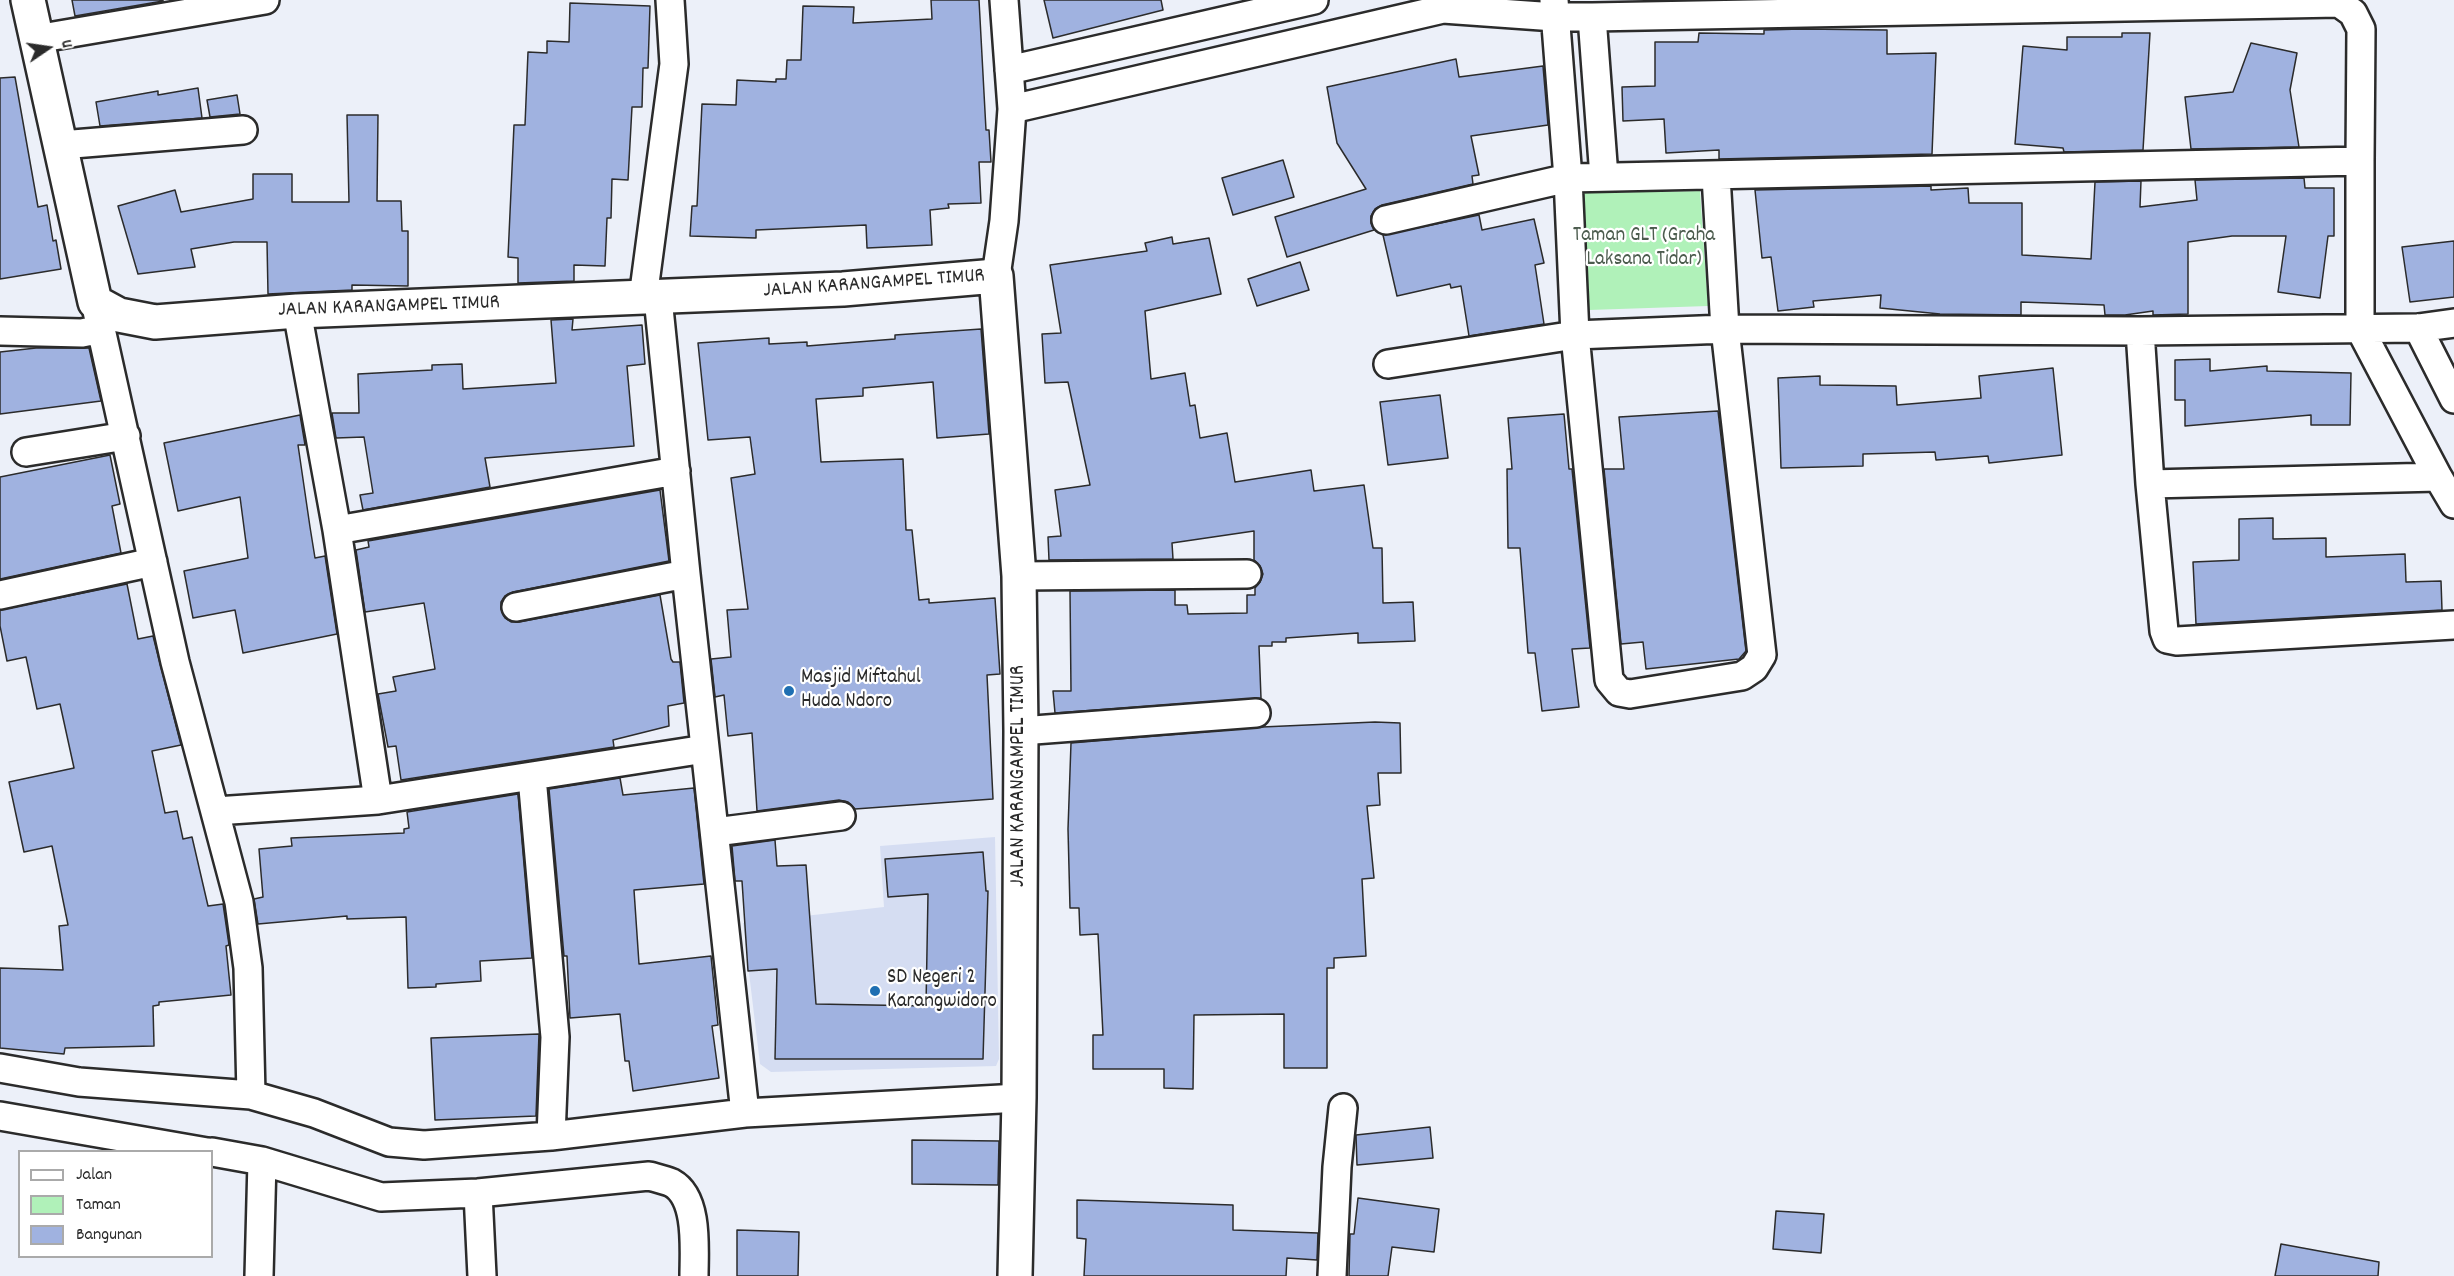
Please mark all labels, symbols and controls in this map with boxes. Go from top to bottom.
north arrow [18,18,78,78]
text: U [54,37,78,50]
park label: Taman GLT (Graha Laksana Tidar) [1573,224,1715,274]
street label: JALAN KARANGAMPEL TIMUR [762,265,986,305]
street label: JALAN KARANGAMPEL TIMUR [278,292,500,324]
street label: JALAN KARANGAMPEL TIMUR [1007,665,1033,887]
place label: Masjid Miftahul Huda Ndoro [801,666,921,716]
marker: Masjid Miftahul Huda Ndoro [782,684,796,698]
place label: SD Negeri 2 Karangwidoro [887,966,997,1016]
marker: SD Negeri 2 Karangwidoro [868,984,882,998]
legend [18,1150,213,1258]
text: Jalan [76,1163,112,1188]
text: Taman [76,1193,121,1218]
text: Bangunan [76,1223,142,1248]

